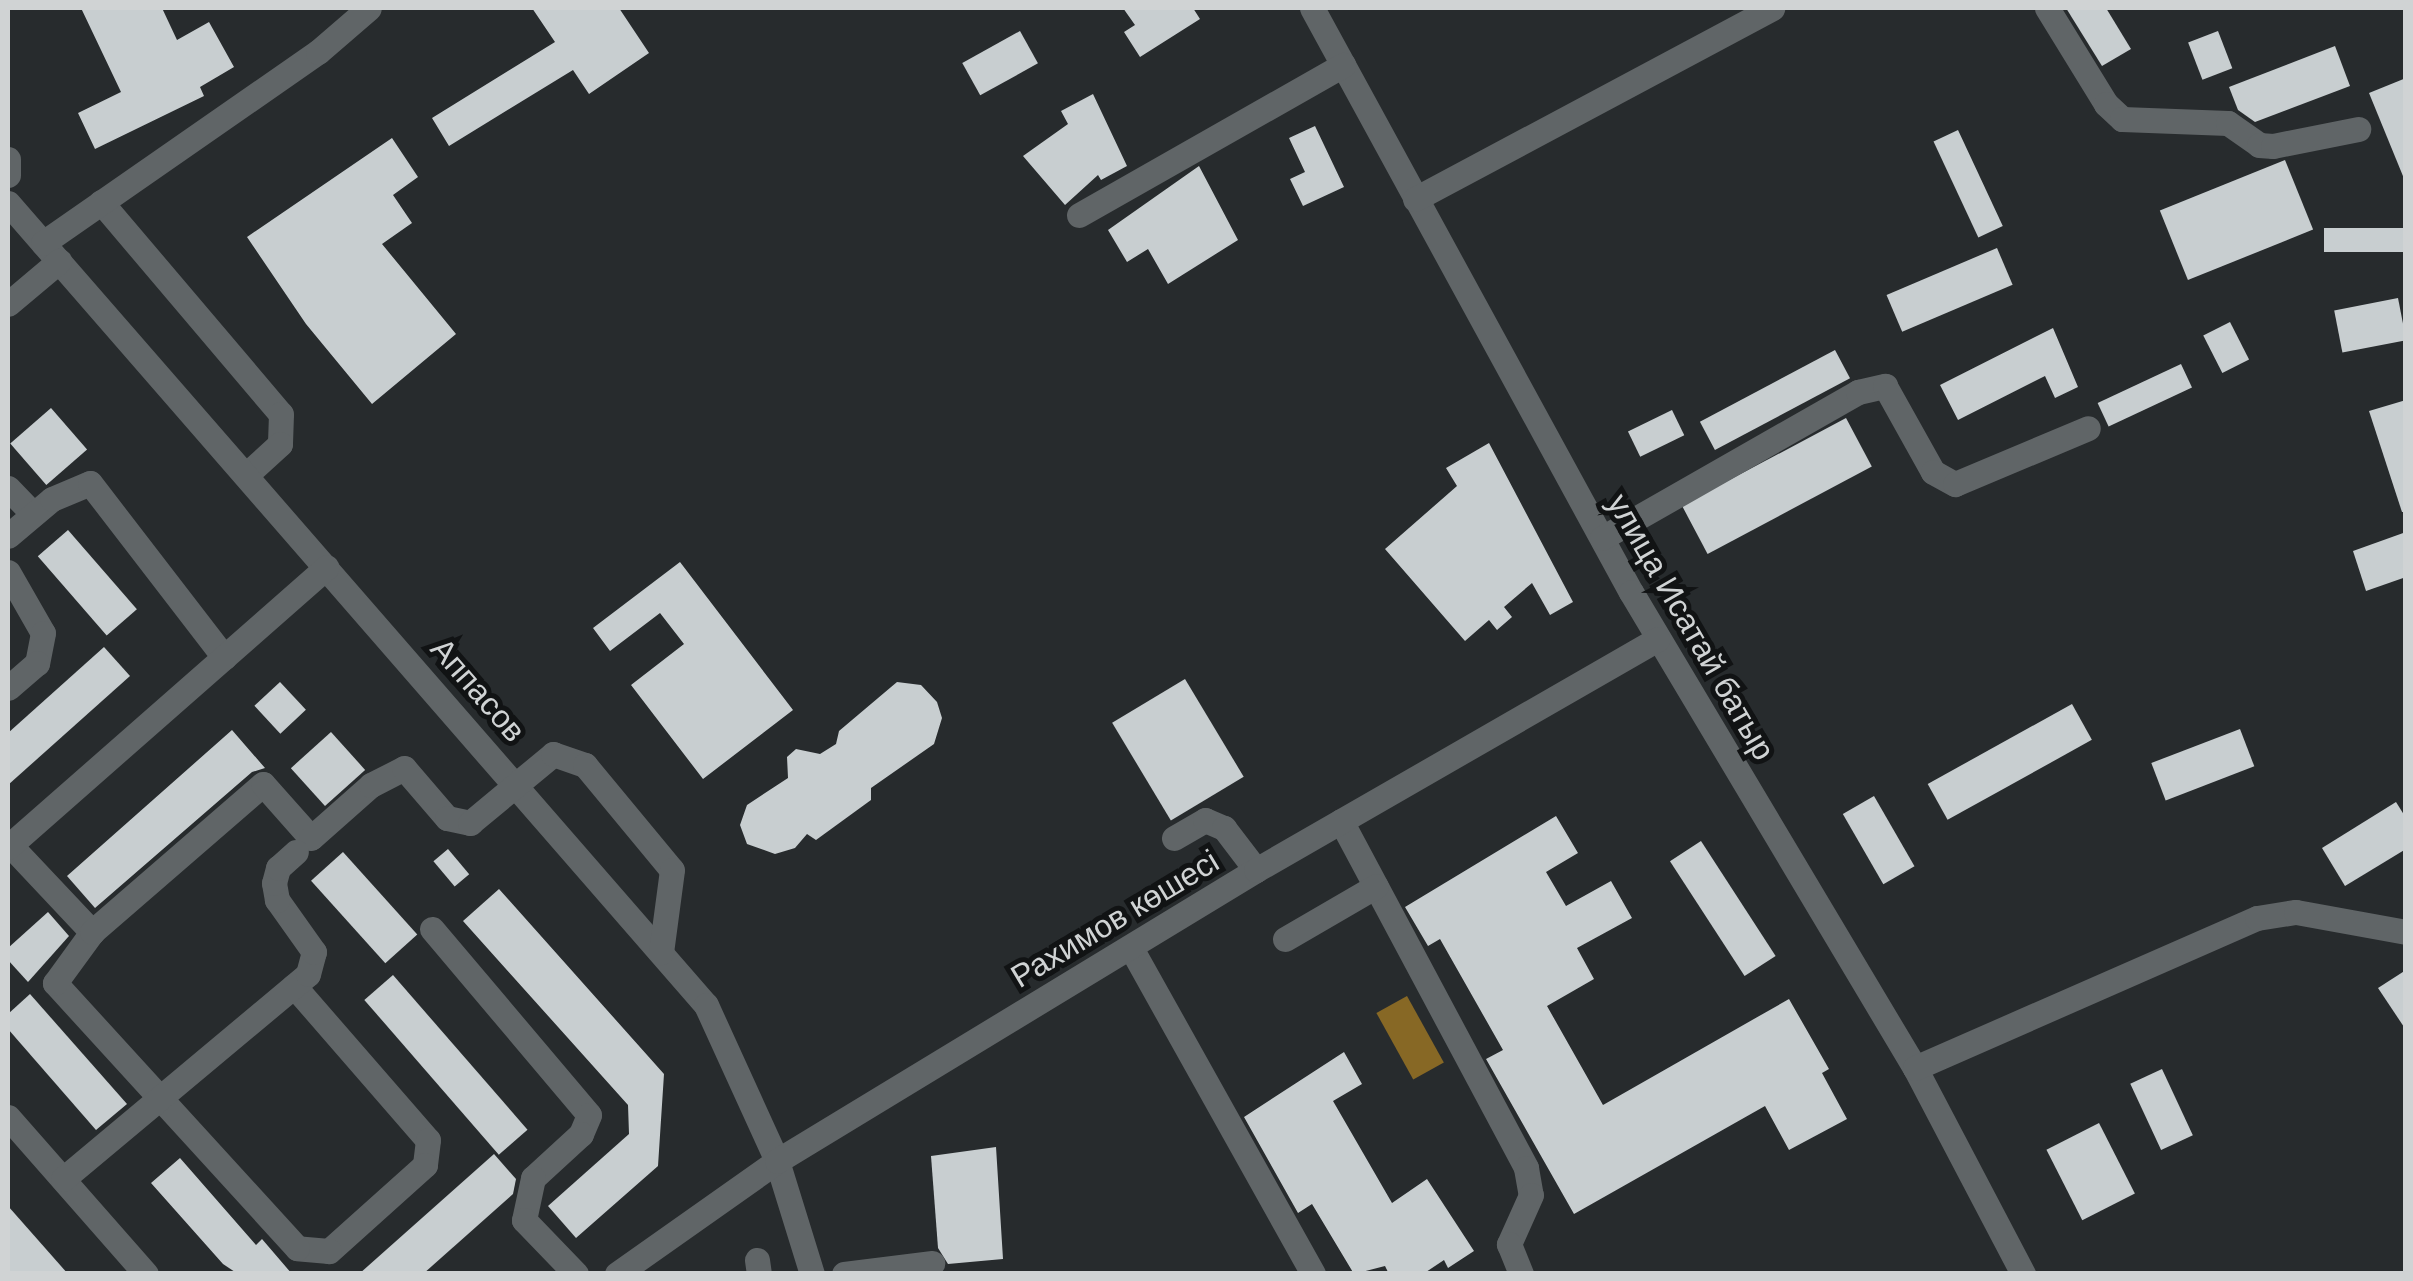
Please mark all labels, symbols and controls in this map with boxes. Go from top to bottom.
street label: улица Исатай батыр [1599,487,1783,767]
street label: Аппасов [423,630,533,750]
street label: Рахимов көшесі [1004,842,1226,996]

